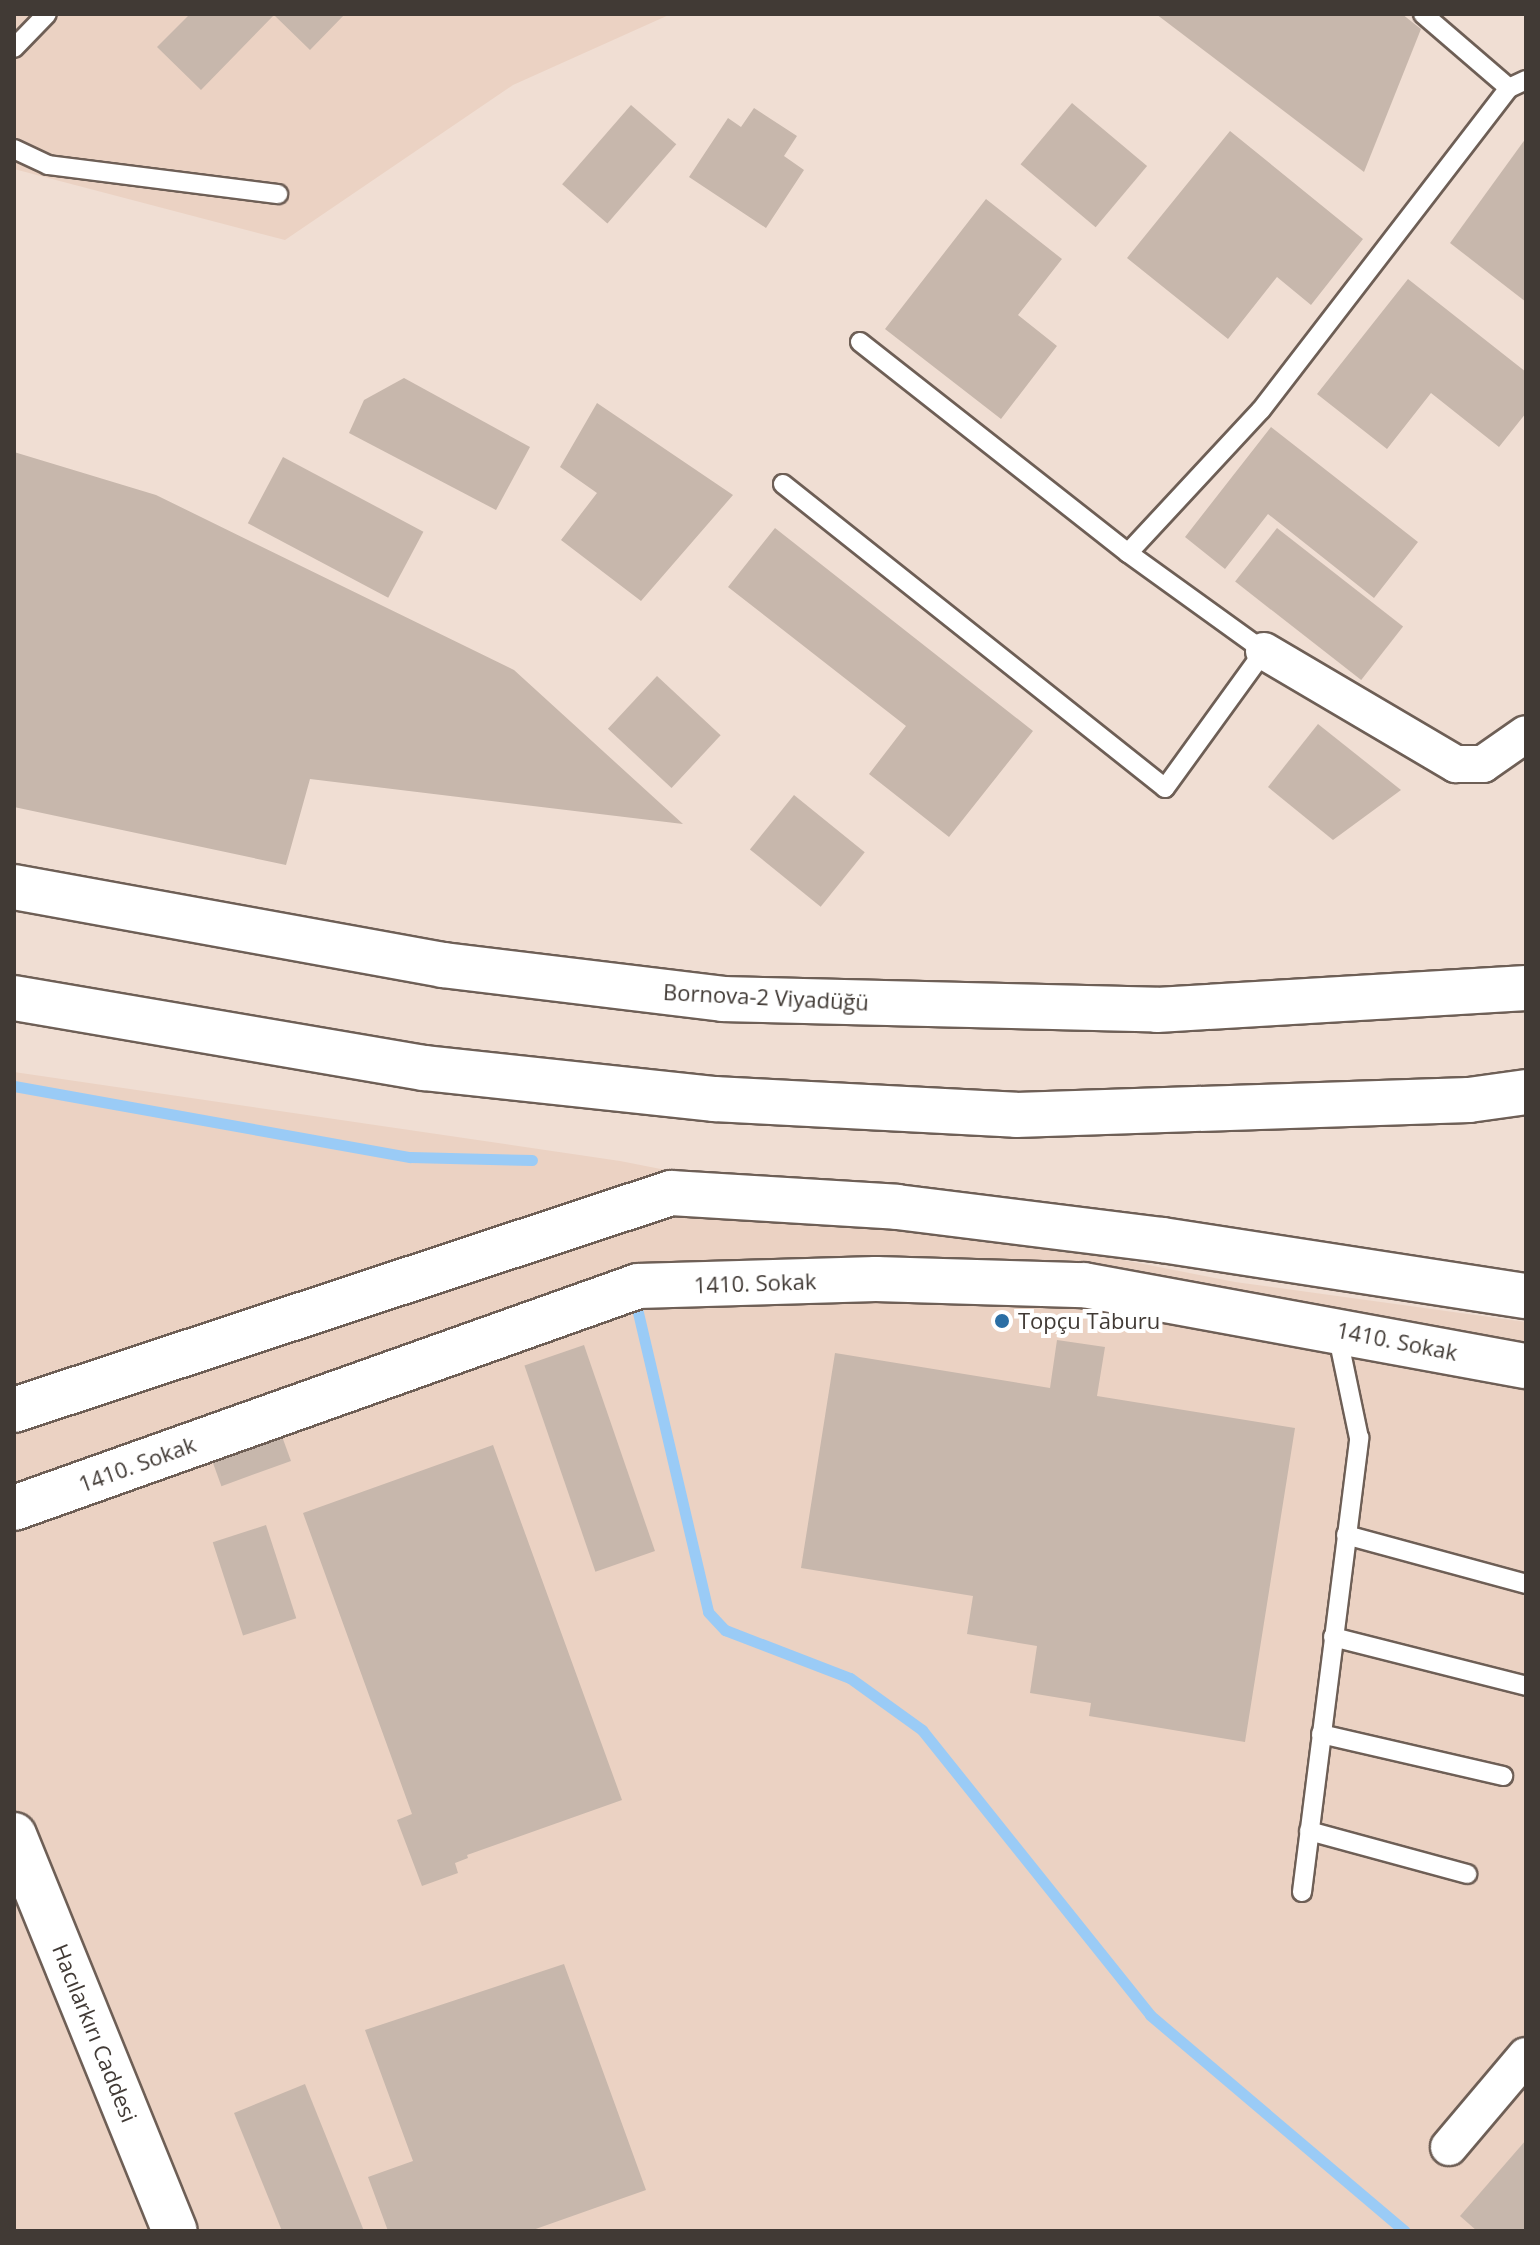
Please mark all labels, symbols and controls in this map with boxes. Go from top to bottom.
street label: Bornova-2 Viyadüğü [662,978,870,1016]
street label: 1410. Sokak [693,1268,817,1298]
place label: Topçu Taburu [1018,1308,1160,1334]
marker: Topçu Taburu [993,1312,1011,1330]
street label: 1410. Sokak [1334,1316,1460,1366]
street label: 1410. Sokak [75,1431,199,1497]
street label: Hacılarkırı Caddesi [47,1940,143,2126]

